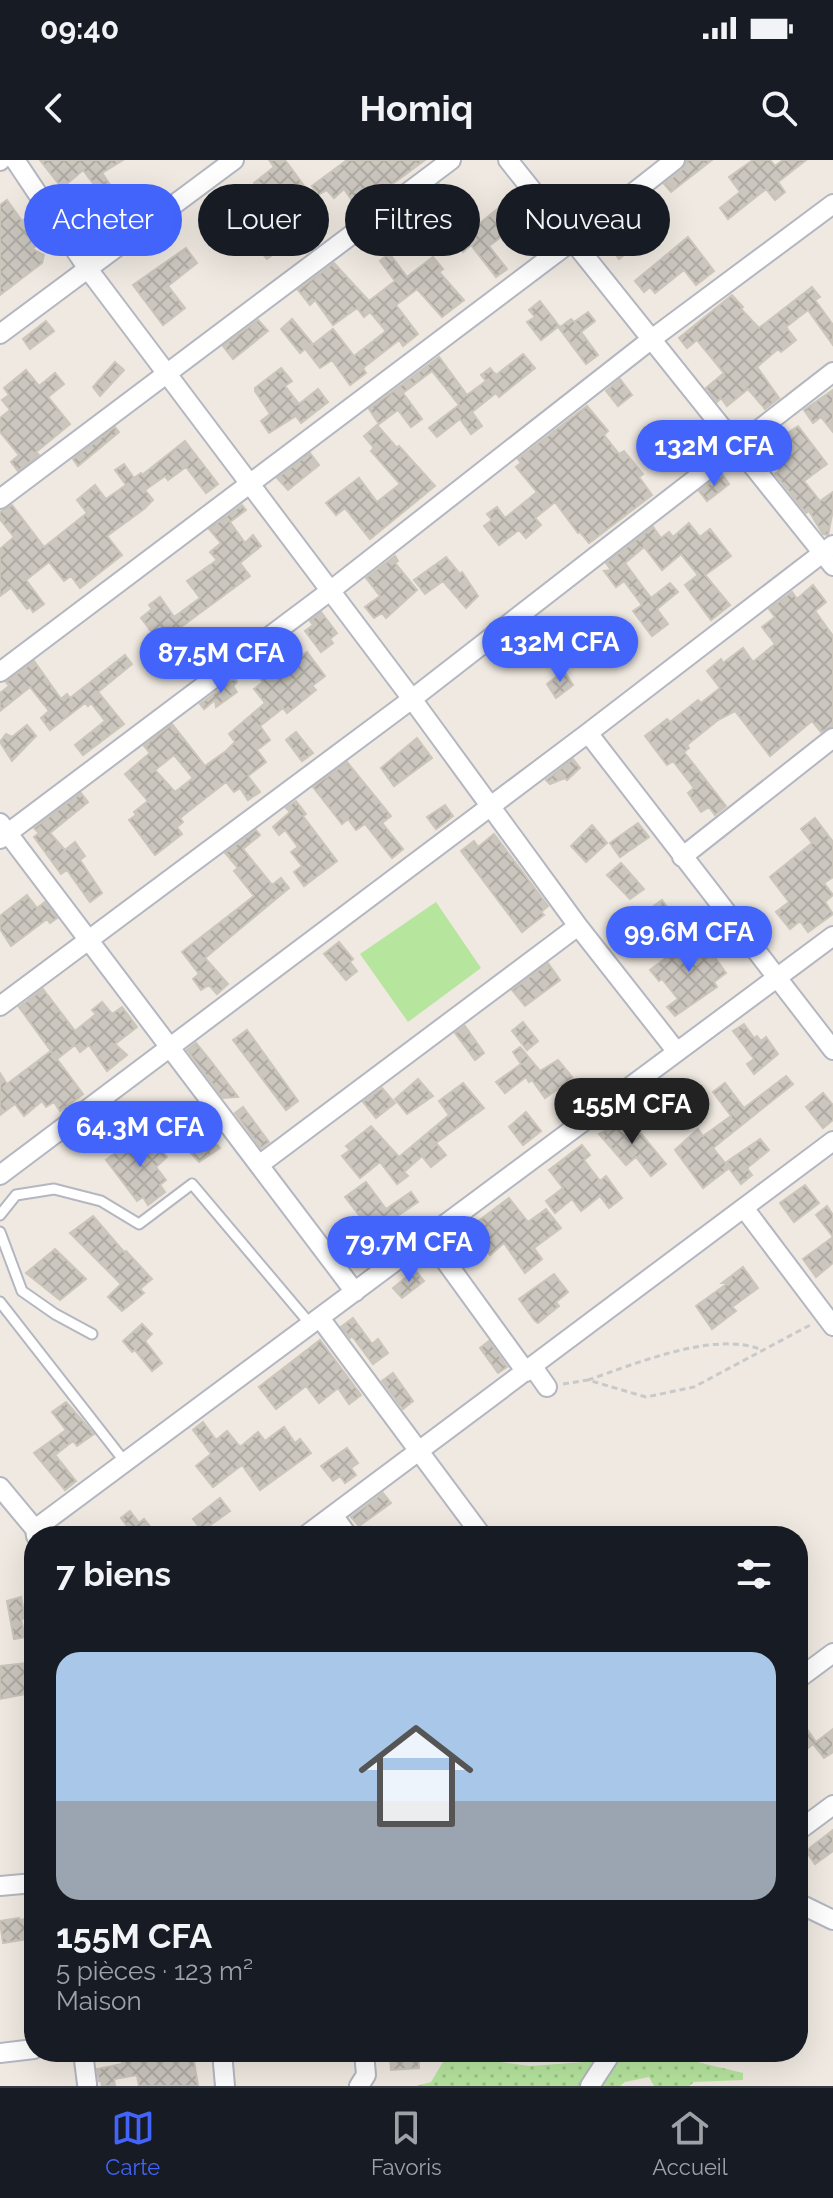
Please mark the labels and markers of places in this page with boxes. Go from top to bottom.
pin: 132M CFA [631,420,797,488]
pin: 132M CFA [477,616,643,684]
pin: 87.5M CFA [129,627,313,695]
pin: 99.6M CFA [597,906,781,974]
pin: 155M CFA [549,1078,715,1146]
pin: 64.3M CFA [48,1101,232,1169]
pin: 79.7M CFA [317,1216,501,1284]

